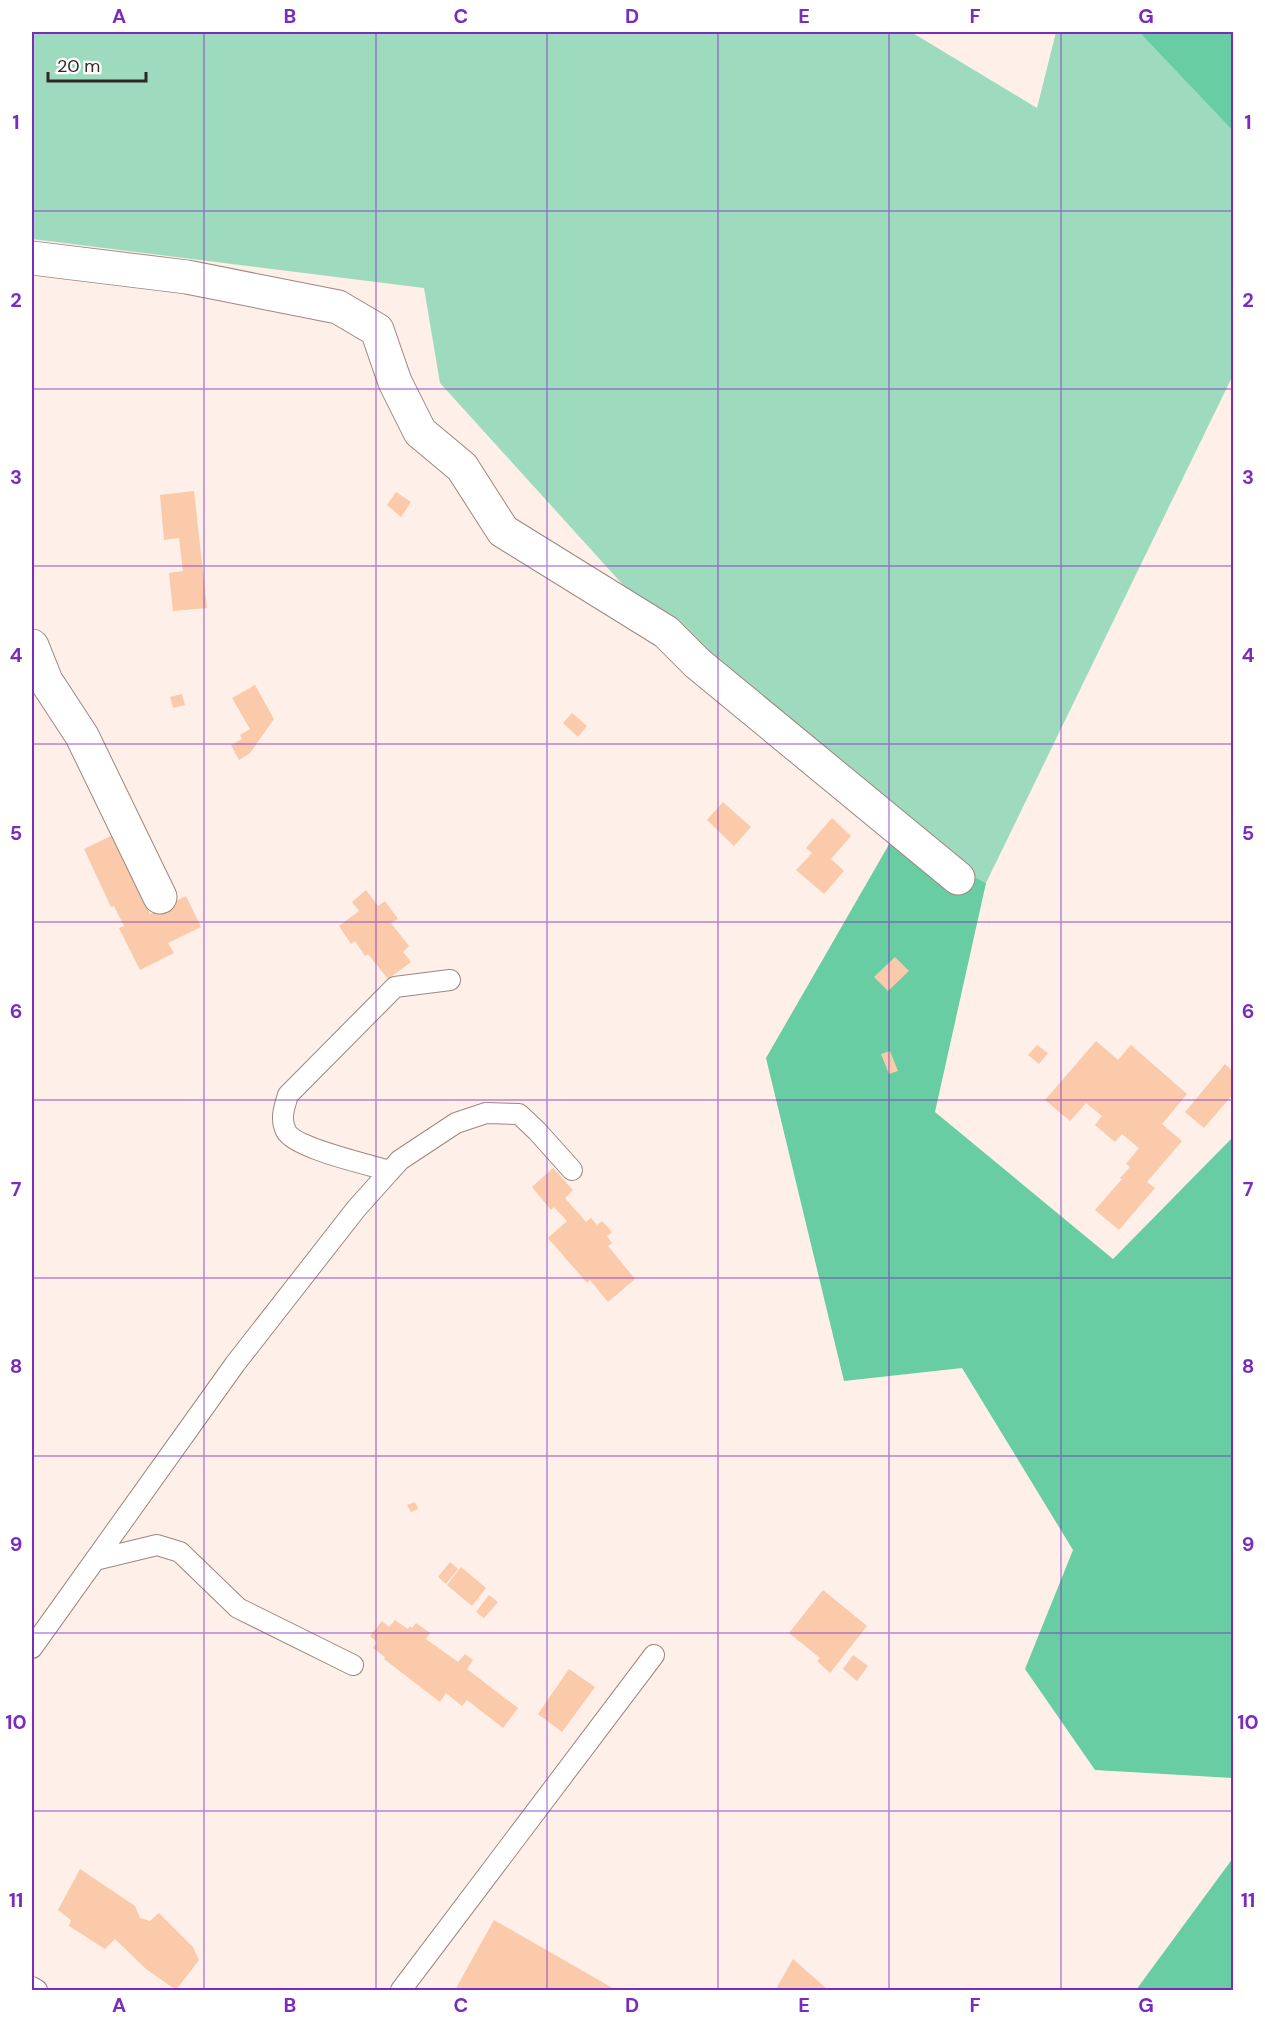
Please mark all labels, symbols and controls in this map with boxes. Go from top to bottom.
text: A [112,3,126,29]
text: B [284,3,296,29]
text: C [454,3,468,29]
text: D [625,3,639,29]
text: E [798,3,810,29]
text: F [969,3,981,29]
text: G [1138,3,1154,29]
scale bar [48,45,146,83]
text: 20 m [57,54,100,78]
text: 1 [12,109,20,135]
text: 1 [1244,109,1252,135]
text: 2 [10,287,22,313]
text: 2 [1242,287,1254,313]
text: 3 [10,464,22,490]
text: 3 [1242,464,1254,490]
text: 4 [10,642,23,668]
text: 4 [1242,642,1255,668]
text: 5 [10,820,22,846]
text: 5 [1242,820,1254,846]
text: 6 [10,998,22,1024]
text: 6 [1242,998,1254,1024]
text: 7 [11,1176,22,1202]
text: 7 [1243,1176,1254,1202]
text: 8 [10,1353,22,1379]
text: 8 [1242,1353,1254,1379]
text: 9 [10,1531,22,1557]
text: 9 [1242,1531,1254,1557]
text: 10 [5,1709,27,1735]
text: 10 [1237,1709,1259,1735]
text: 11 [9,1887,23,1913]
text: 11 [1241,1887,1255,1913]
text: A [112,1992,126,2018]
text: B [284,1992,296,2018]
text: C [454,1992,468,2018]
text: D [625,1992,639,2018]
text: E [798,1992,810,2018]
text: F [969,1992,981,2018]
text: G [1138,1992,1154,2018]

